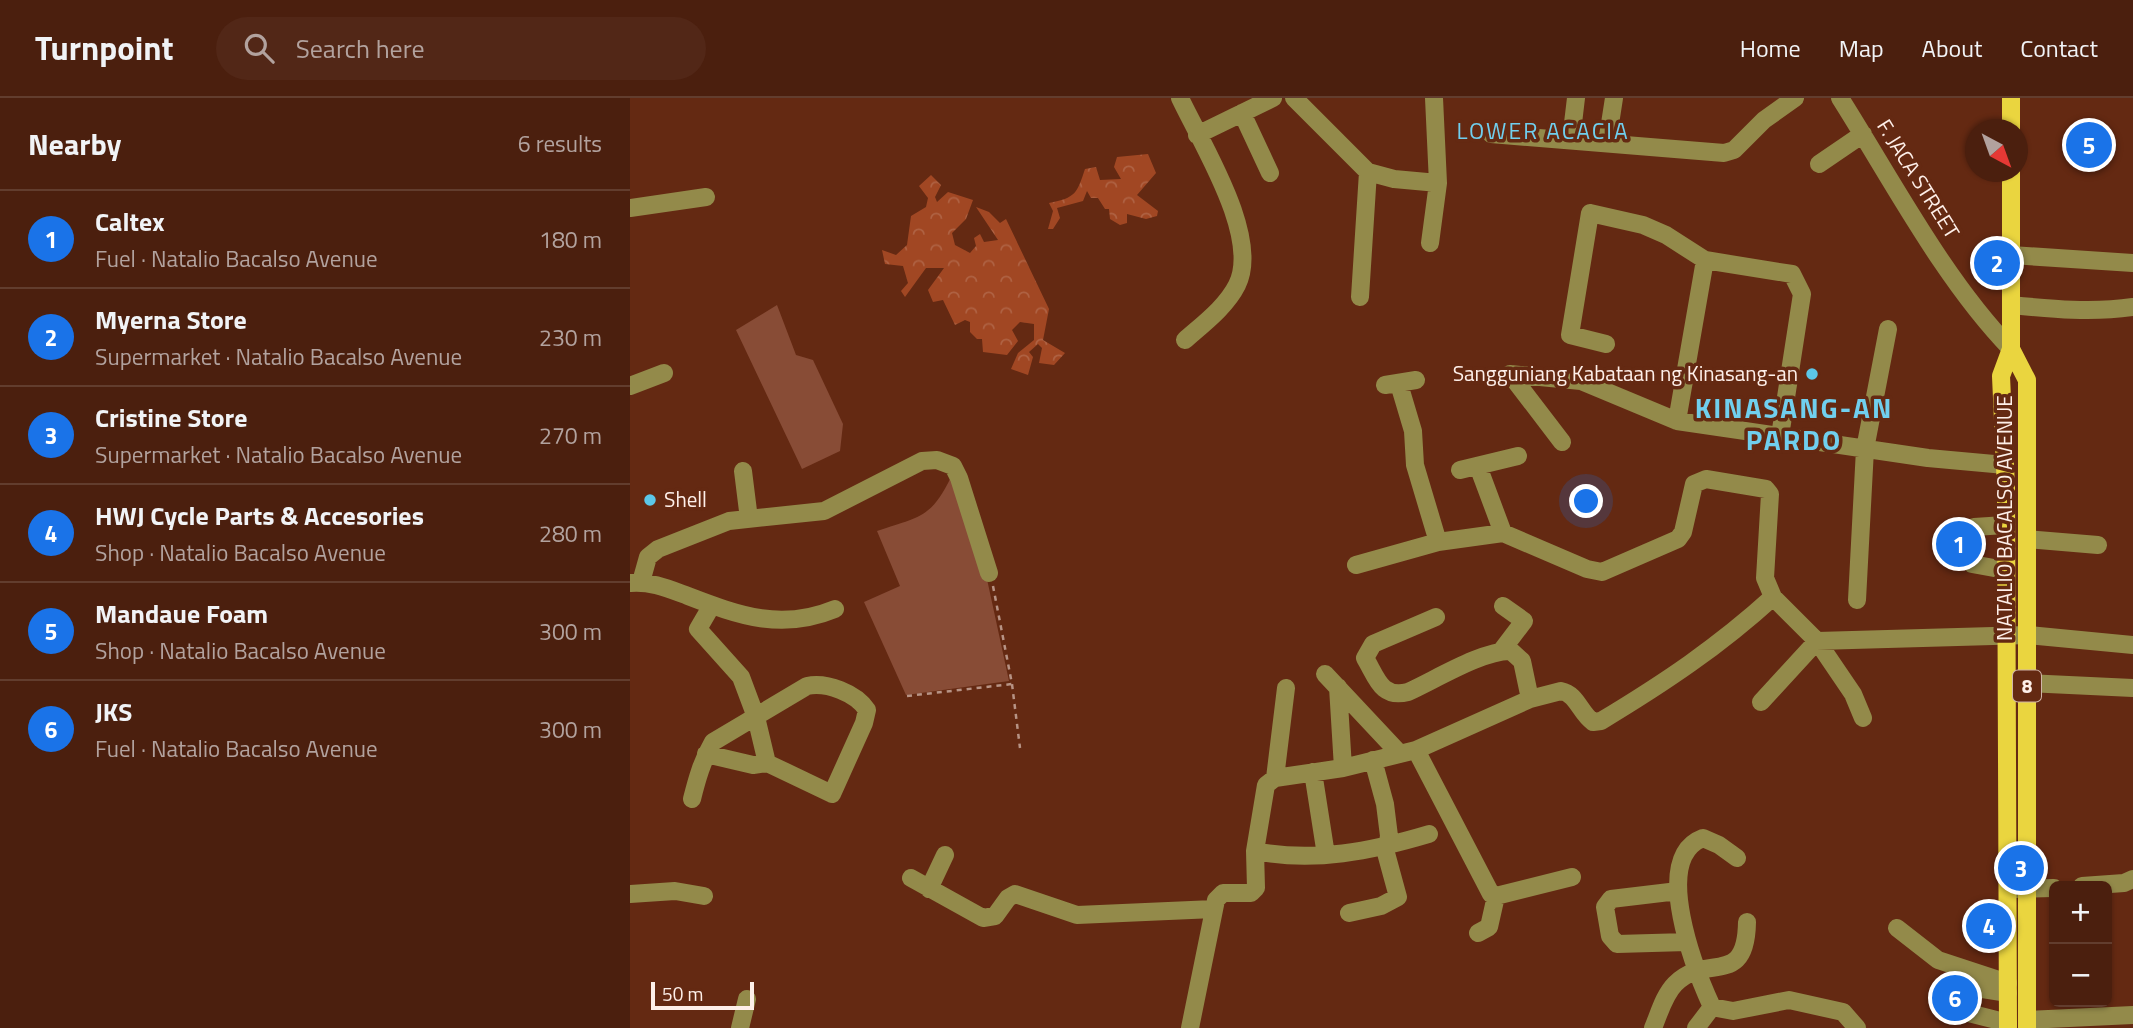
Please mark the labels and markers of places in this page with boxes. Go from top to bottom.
pin: 5 [2066,119,2112,171]
pin: 2 [1974,237,2020,289]
place label: Sangguniang Kabataan ng Kinasang-an [1453,357,1798,389]
marker: Sangguniang Kabataan ng Kinasang-an [1804,366,1820,382]
place label: Shell [664,483,707,515]
marker: Shell [642,492,658,508]
pin: 1 [1936,518,1982,570]
pin: 3 [1998,842,2044,894]
pin: 4 [1966,900,2012,952]
pin: 6 [1932,972,1978,1024]

